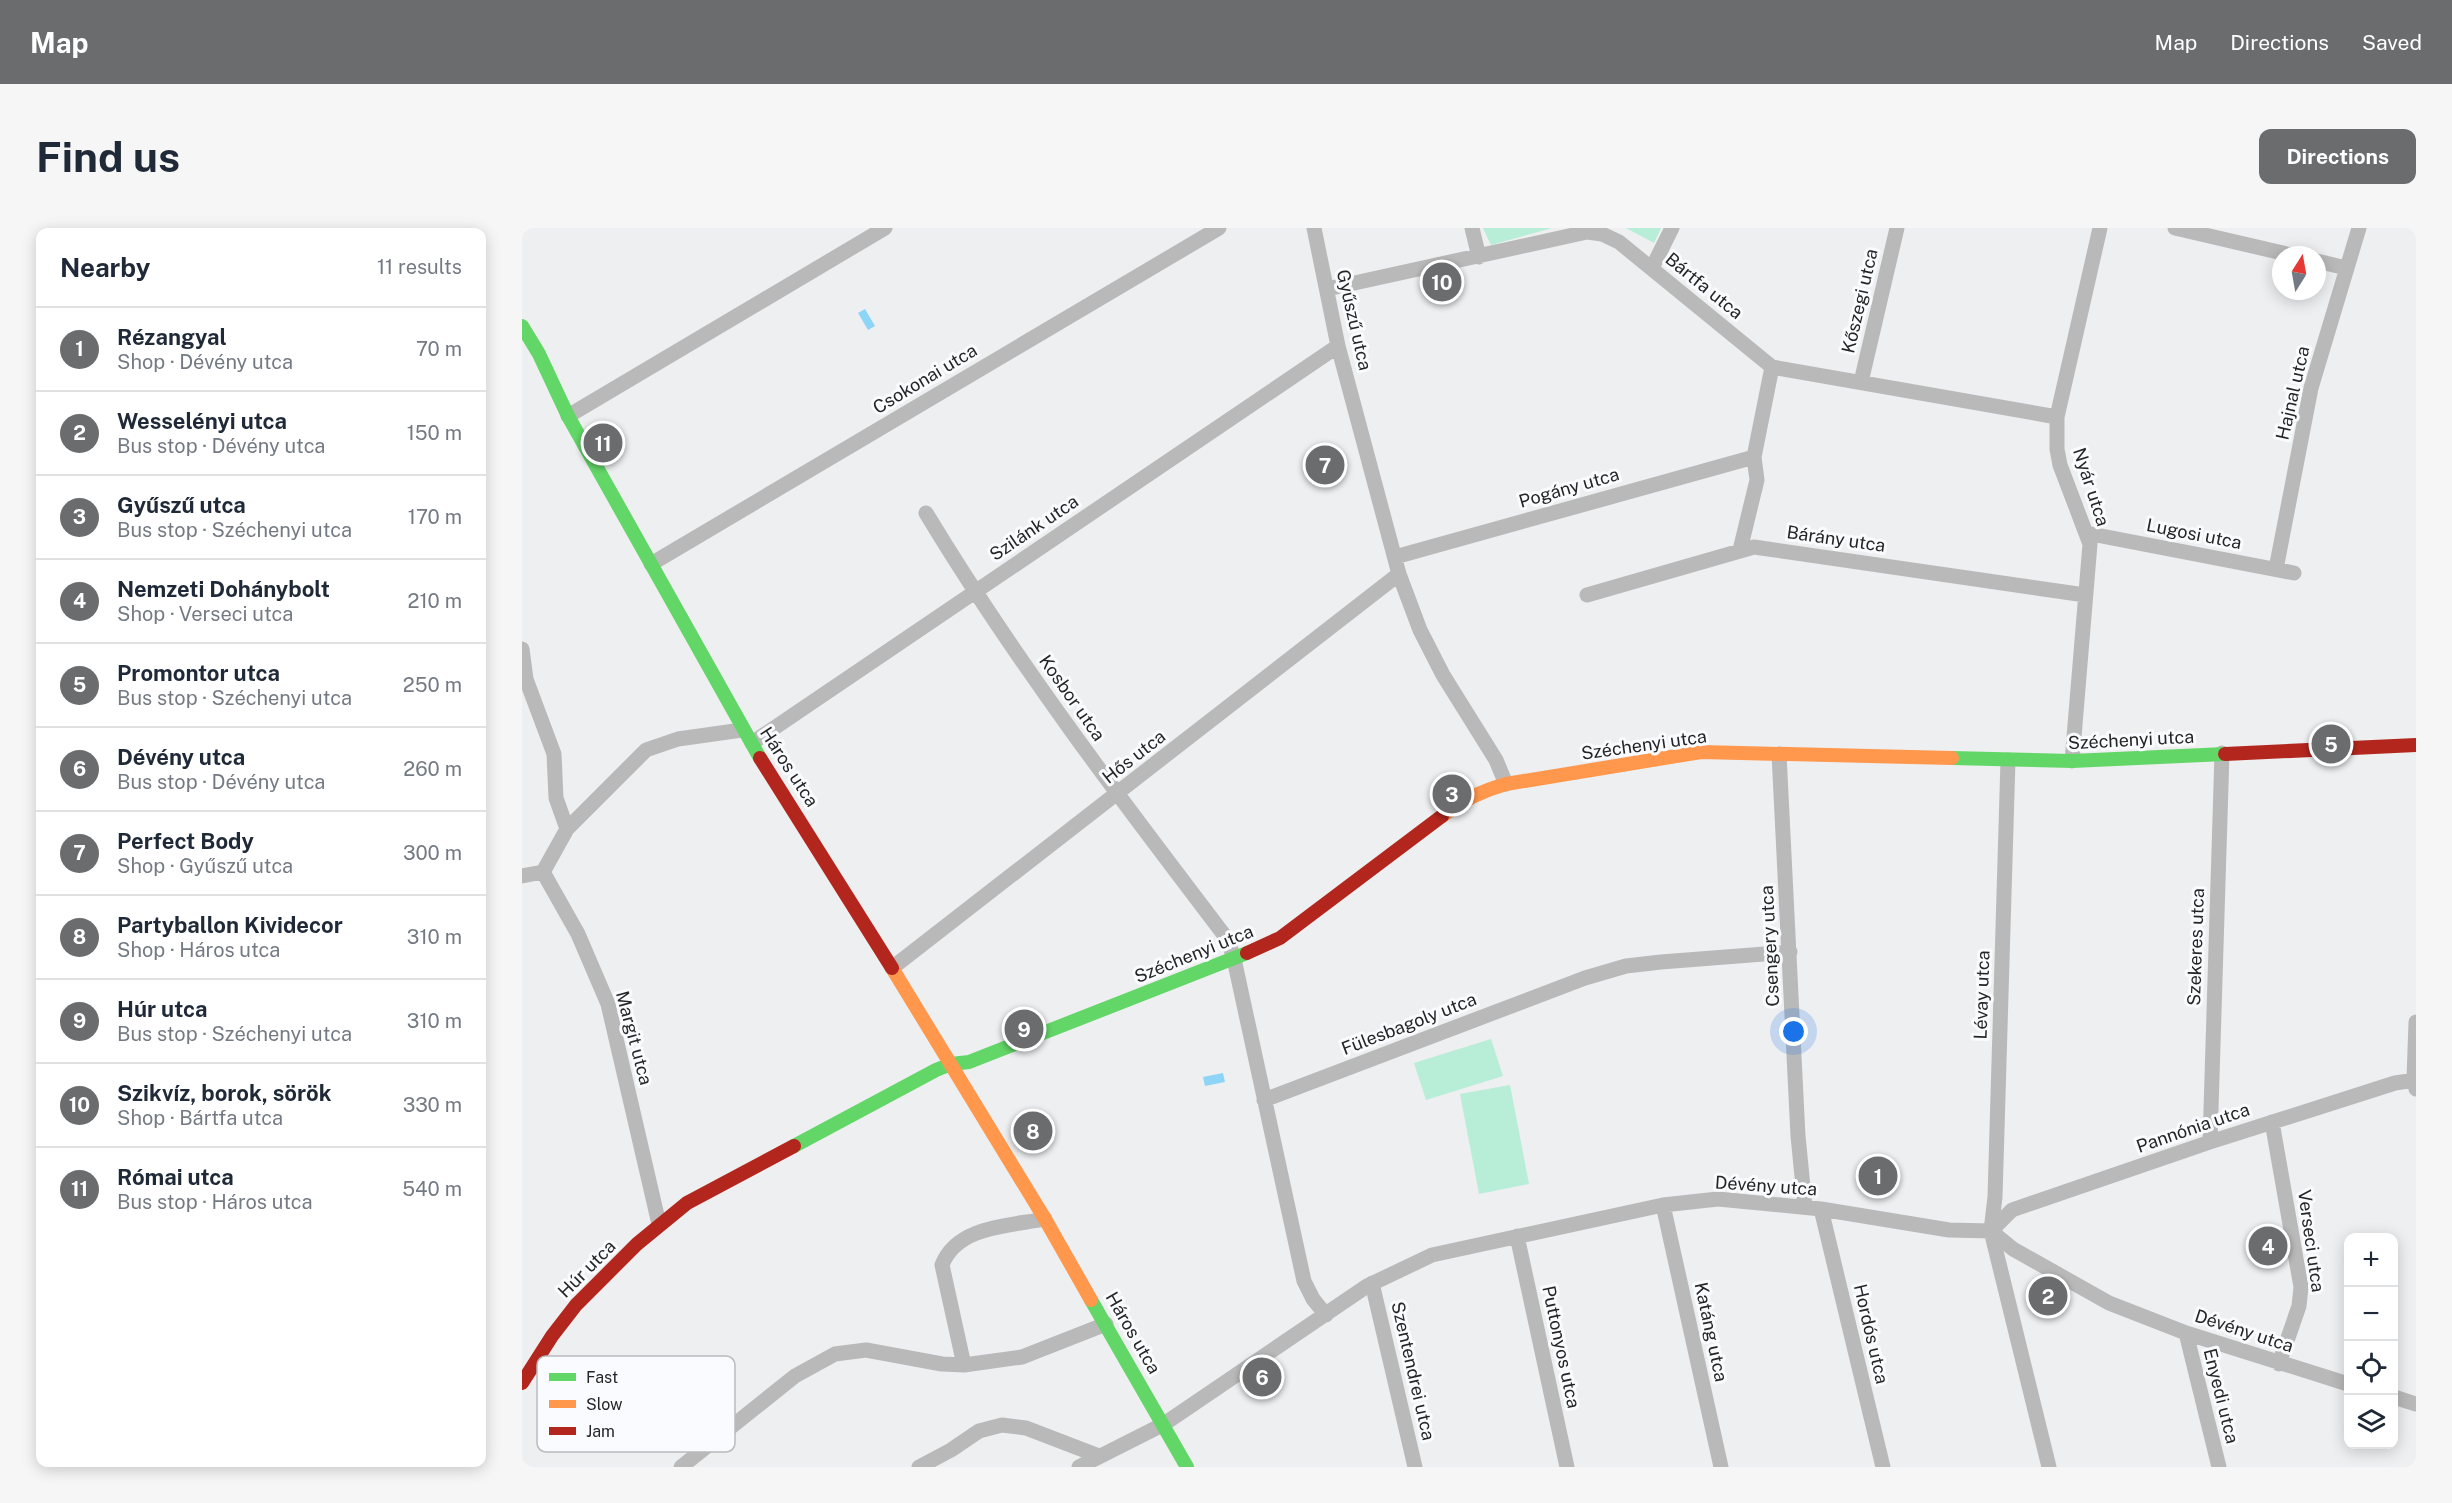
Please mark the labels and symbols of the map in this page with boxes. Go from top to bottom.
north arrow [2272,246,2326,300]
street label: Kőszegi utca [1837,247,1882,355]
street label: Bártfa utca [1661,248,1747,323]
pin: 10 [1422,260,1462,304]
street label: Gyűszű utca [1333,268,1376,372]
street label: Csokonai utca [869,339,981,418]
street label: Hajnal utca [2272,344,2313,442]
pin: 11 [584,420,622,466]
pin: 7 [1306,442,1344,488]
street label: Nyár utca [2069,445,2114,529]
street label: Pogány utca [1516,463,1621,512]
street label: Szilánk utca [986,490,1082,565]
street label: Lugosi utca [2145,514,2244,553]
street label: Bárány utca [1785,521,1887,556]
street label: Kosbor utca [1035,651,1110,745]
pin: 5 [2312,722,2350,766]
street label: Háros utca [756,723,823,811]
street label: Széchenyi utca [1580,725,1708,764]
street label: Hős utca [1098,726,1169,788]
street label: Széchenyi utca [2067,726,2195,753]
pin: 3 [1432,772,1472,816]
street label: Csengery utca [1756,885,1783,1007]
street label: Szekeres utca [2183,888,2208,1006]
street label: Széchenyi utca [1131,920,1256,987]
street label: Lévay utca [1969,950,1994,1040]
street label: Fülesbagoly utca [1338,988,1479,1059]
street label: Margit utca [612,989,657,1087]
pin: 9 [1004,1006,1044,1052]
your location [1779,1017,1808,1046]
street label: Pannónia utca [2134,1098,2252,1157]
pin: 8 [1014,1108,1052,1154]
pin: 1 [1858,1154,1898,1198]
street label: Dévény utca [1714,1171,1818,1200]
street label: Verseci utca [2294,1188,2329,1293]
pin: 4 [2248,1224,2288,1268]
street label: Húr utca [554,1236,620,1302]
pin: 2 [2028,1274,2068,1318]
street label: Katáng utca [1691,1280,1732,1384]
street label: Hordós utca [1850,1282,1893,1386]
street label: Puttonyos utca [1538,1284,1585,1410]
street label: Háros utca [1102,1288,1165,1377]
street label: Szentendrei utca [1387,1300,1440,1442]
street label: Dévény utca [2192,1305,2296,1356]
street label: Enyedi utca [2200,1346,2243,1446]
pin: 6 [1242,1354,1282,1400]
legend [537,1356,735,1452]
text: Fast [586,1368,618,1387]
text: Slow [586,1395,623,1414]
text: Jam [586,1422,615,1441]

